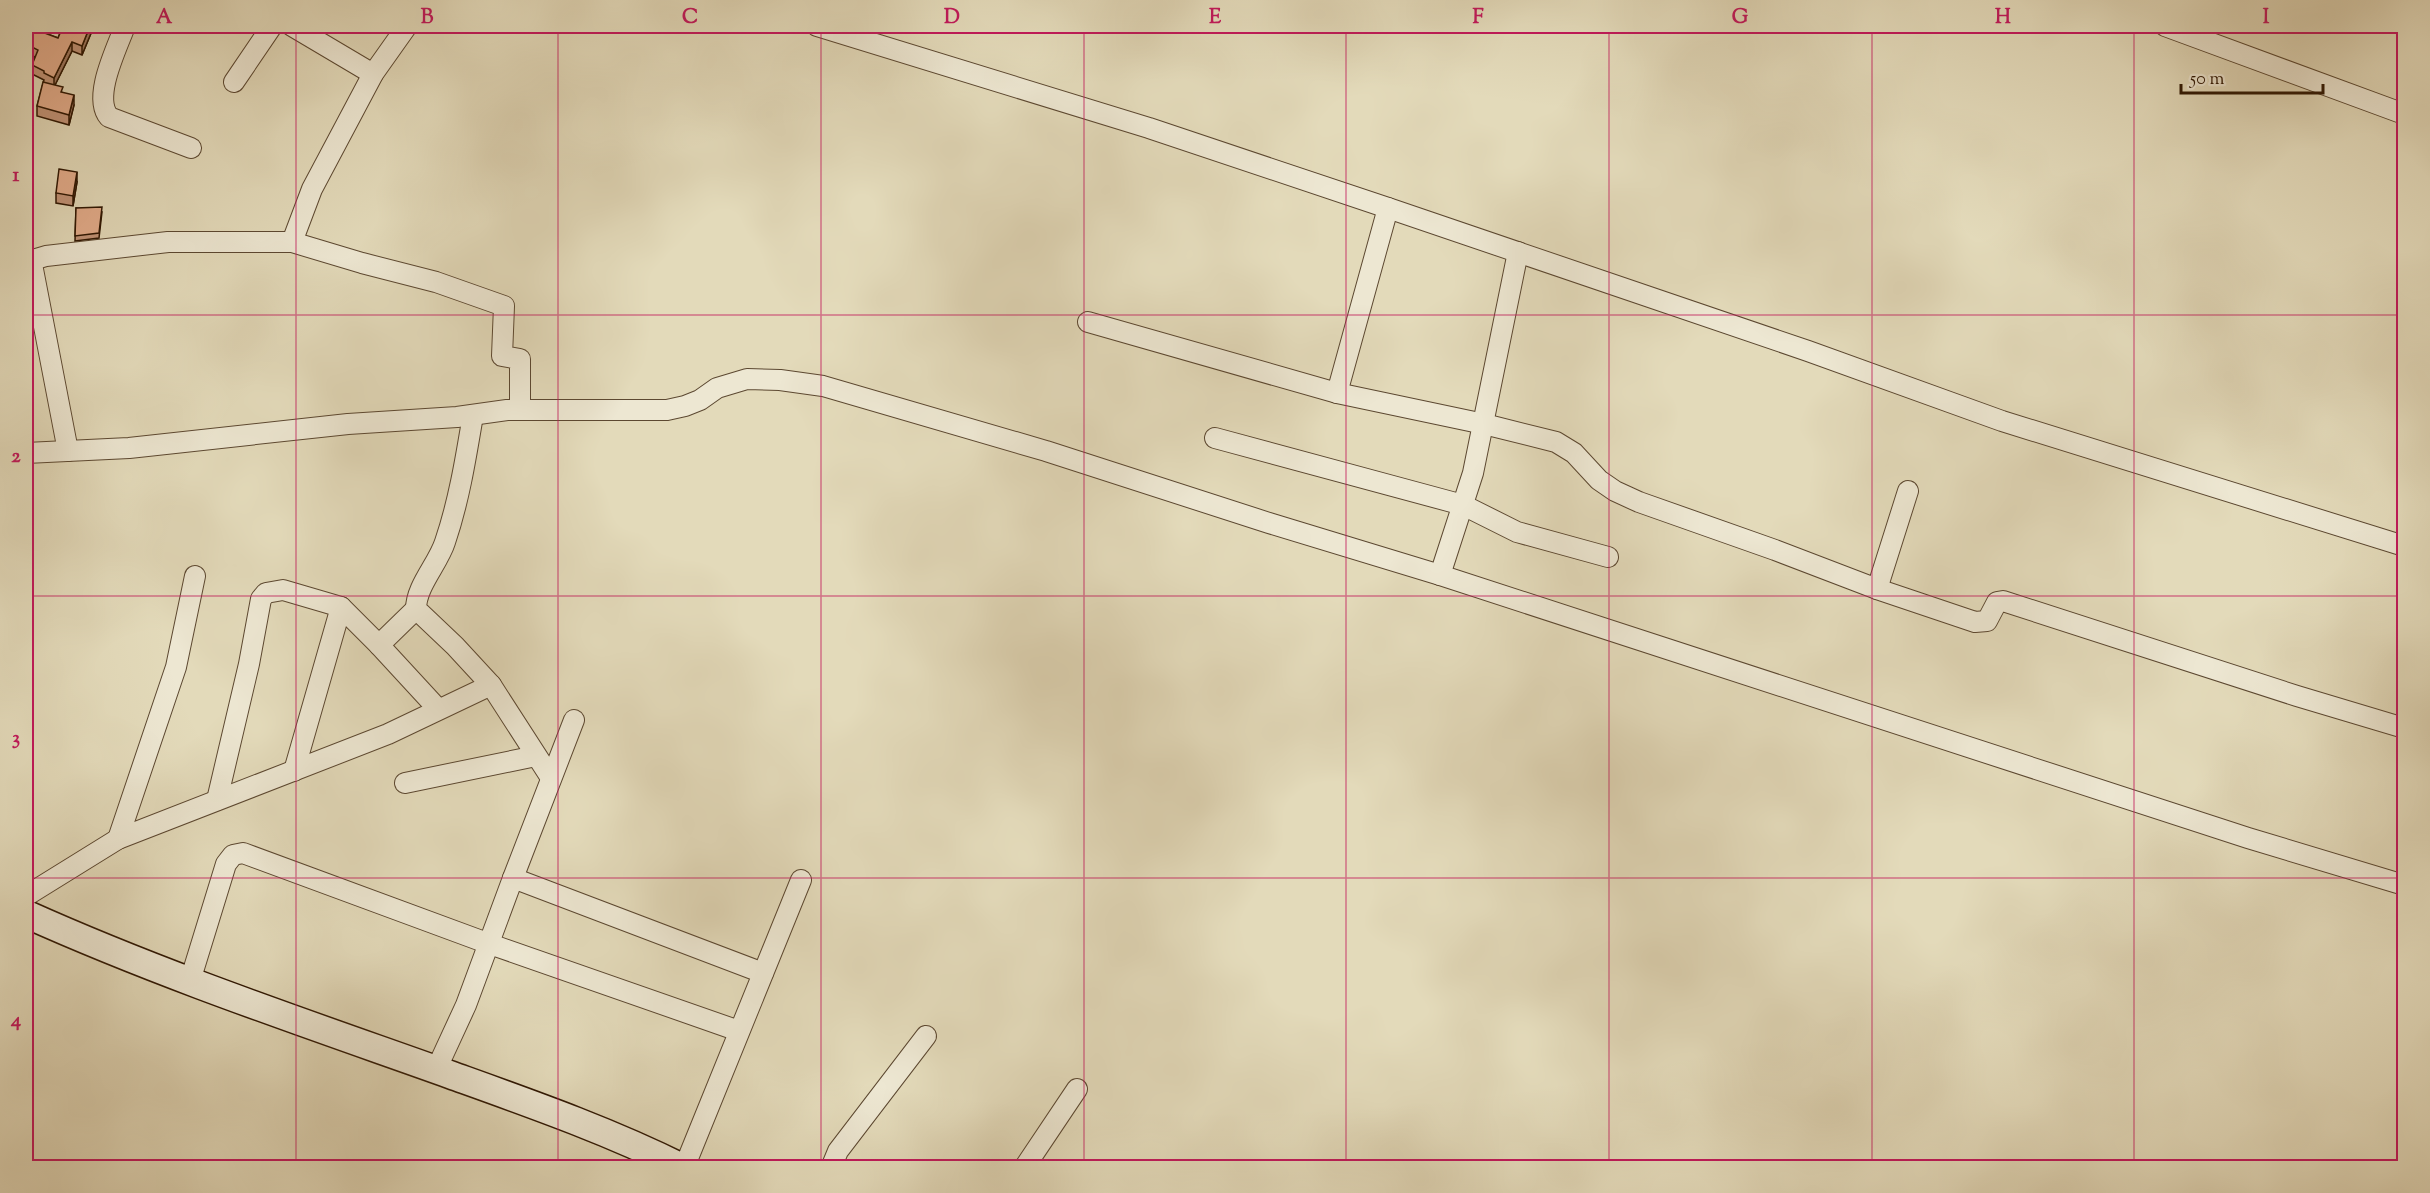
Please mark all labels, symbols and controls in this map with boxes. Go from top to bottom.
text: A [156,4,173,33]
text: B [421,4,434,33]
text: C [682,4,698,33]
text: D [944,4,960,33]
text: E [1209,4,1222,33]
text: F [1472,4,1484,33]
text: G [1732,4,1749,33]
text: H [1995,4,2011,33]
text: I [2263,4,2270,33]
scale bar [2181,57,2324,95]
text: 50 m [2189,67,2225,93]
text: 1 [13,162,20,191]
text: 2 [11,443,21,472]
text: 3 [12,725,20,754]
text: 4 [10,1007,21,1036]

